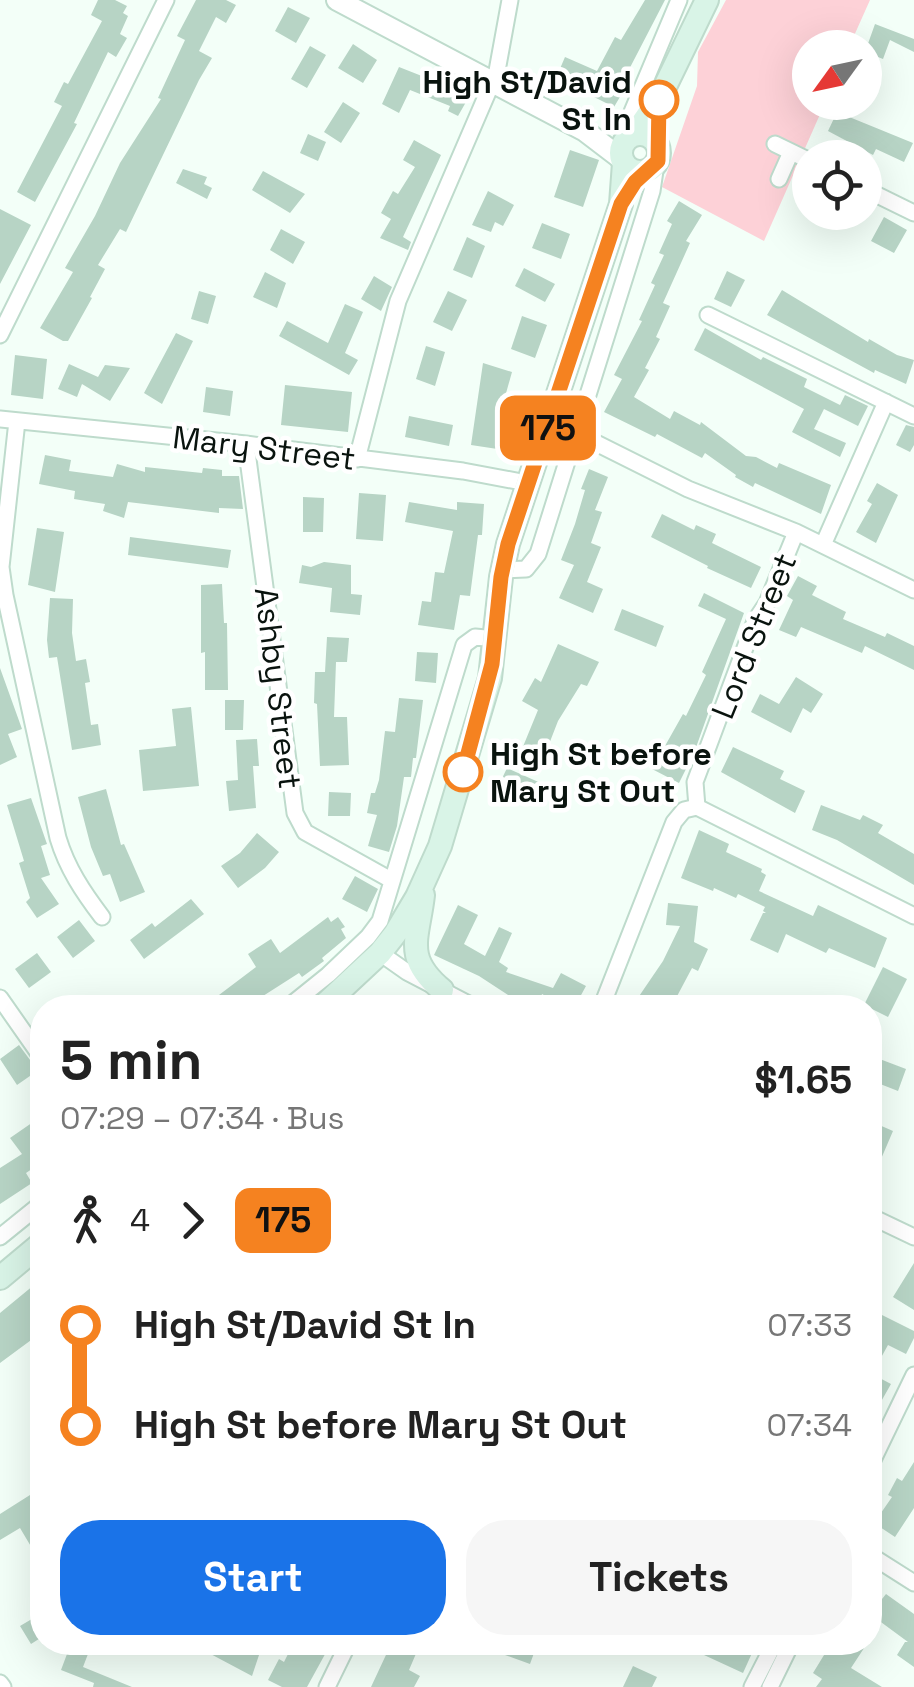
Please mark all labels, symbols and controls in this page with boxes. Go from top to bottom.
north arrow [792,30,882,120]
map controls [792,30,882,230]
place label: High St/David St In [422,62,632,139]
marker: High St/David St In [640,81,678,119]
button: locate [792,140,882,230]
line badge: 175 [490,396,606,460]
text: 175 [520,406,576,450]
street label: Mary Street [170,417,358,479]
street label: Lord Street [703,547,805,725]
street label: Ashby Street [246,585,310,791]
place label: High St before Mary St Out [490,734,712,811]
marker: High St before Mary St Out [444,753,482,791]
text: 5 min [60,1025,202,1095]
text: $1.65 [755,1056,852,1104]
text: 07:29 – 07:34 · Bus [60,1098,344,1138]
icon: walk [60,1193,115,1248]
icon: forward [165,1193,220,1248]
text: 175 [255,1198,311,1242]
text: 4 [130,1200,150,1240]
text: High St/David St In [134,1301,476,1349]
text: 07:33 [767,1305,852,1345]
text: High St before Mary St Out [134,1401,627,1449]
text: 07:34 [767,1405,852,1445]
button: Start [60,1520,446,1635]
button: Tickets [466,1520,852,1635]

